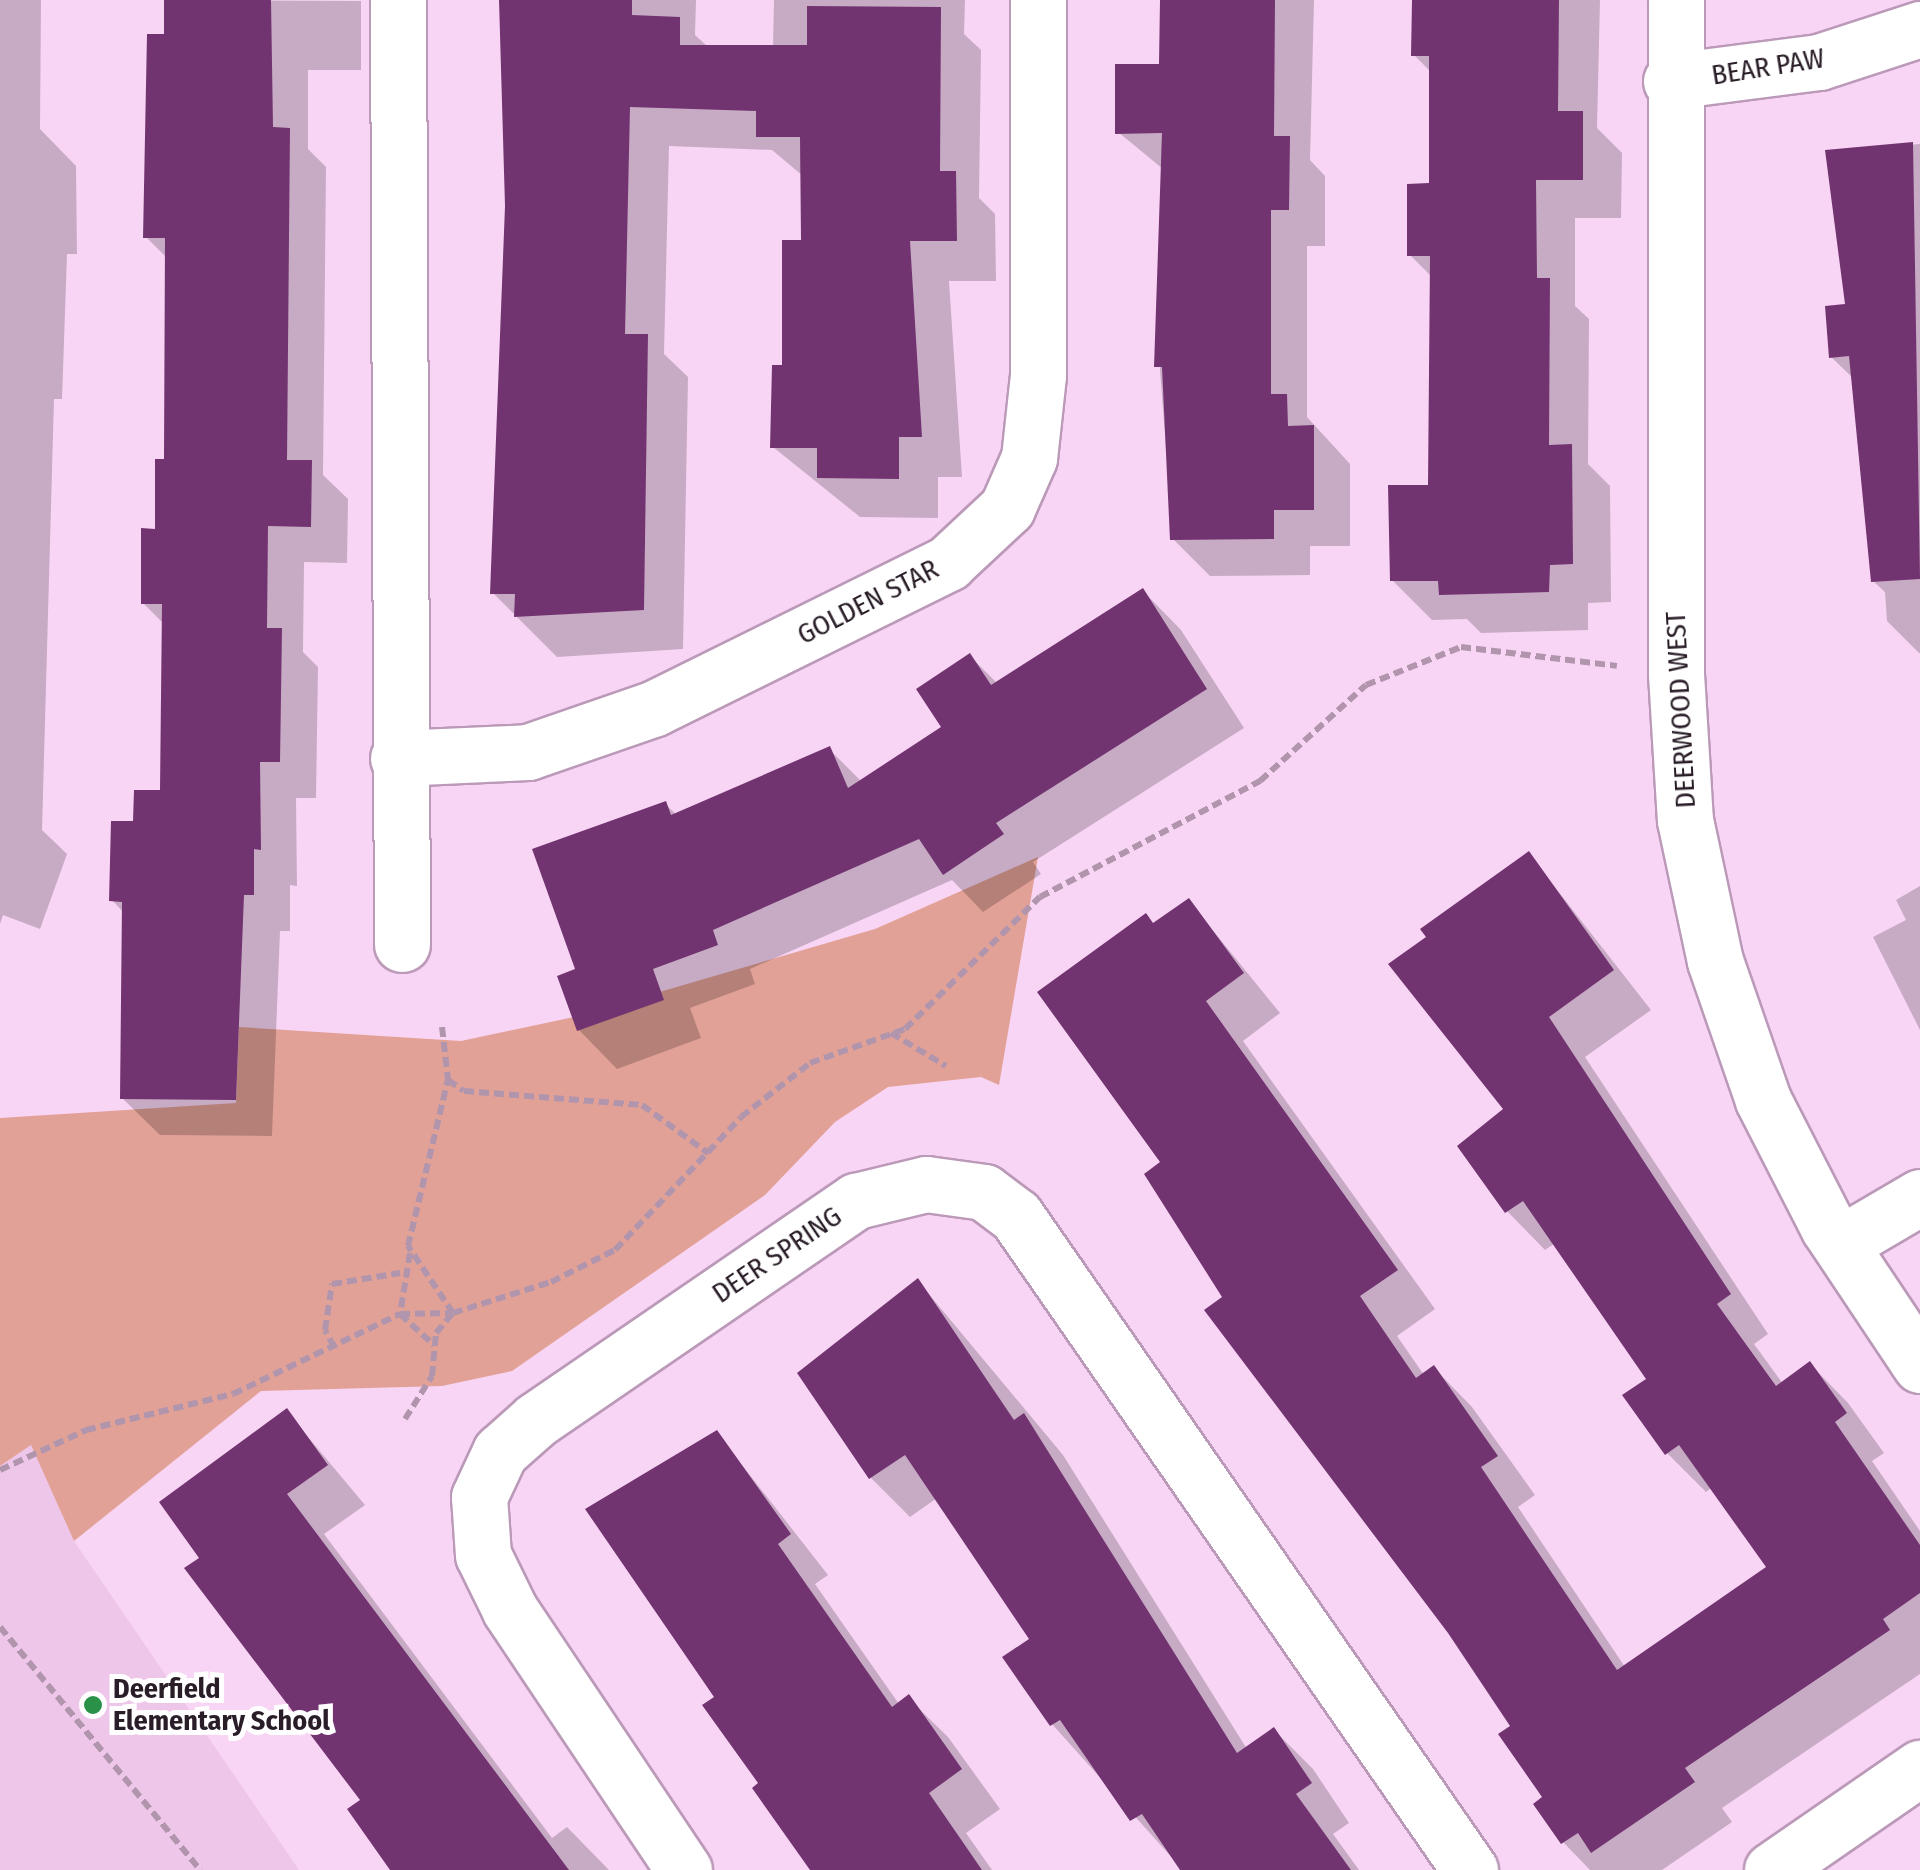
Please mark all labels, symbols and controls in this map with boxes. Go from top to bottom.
street label: BEAR PAW [1709,42,1827,92]
street label: GOLDEN STAR [792,552,944,652]
street label: DEERWOOD WEST [1659,611,1703,809]
street label: DEER SPRING [706,1200,848,1310]
place label: Deerfield Elementary School [113,1672,330,1738]
marker: Deerfield Elementary School [82,1694,104,1716]

